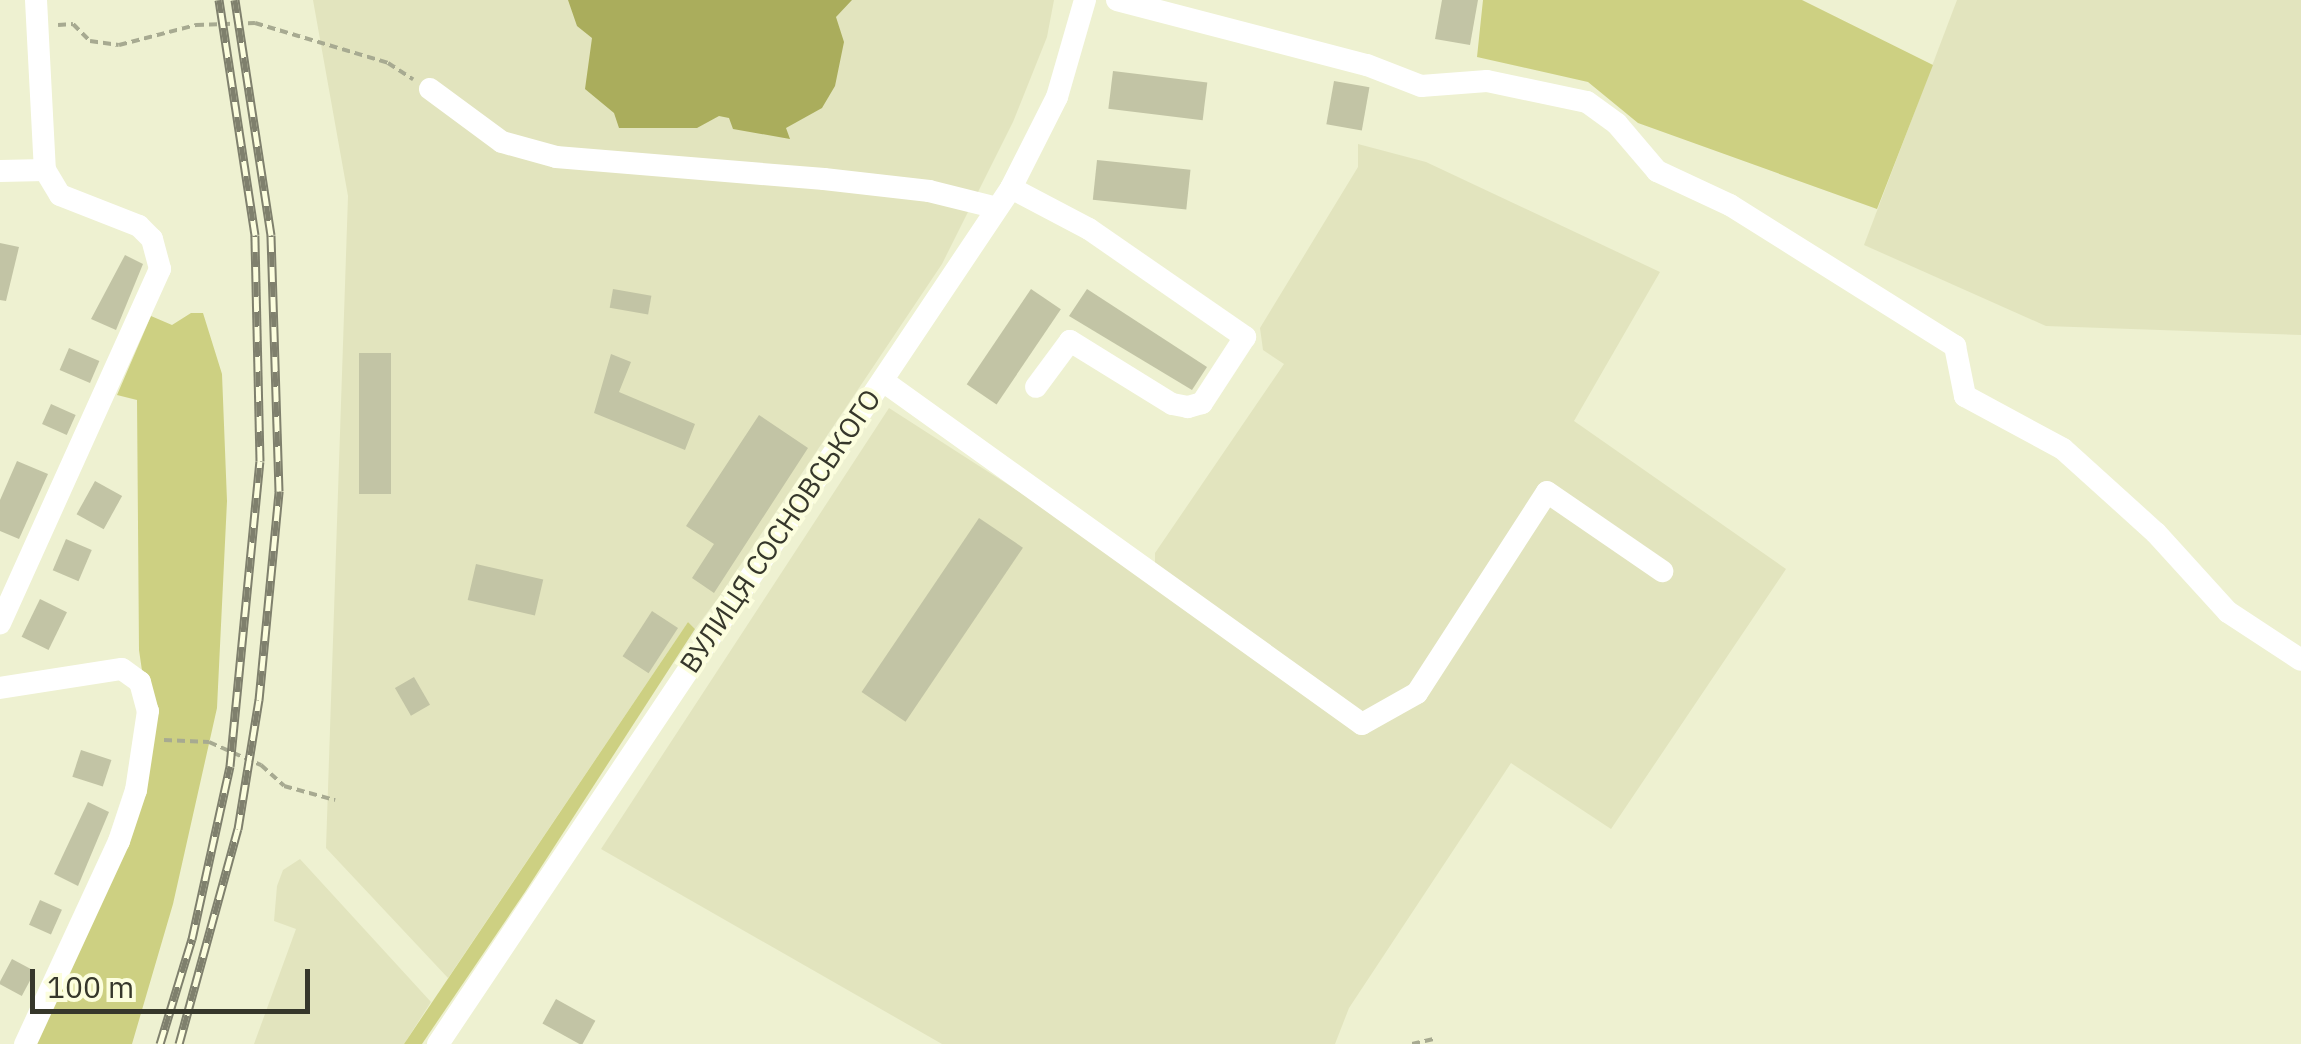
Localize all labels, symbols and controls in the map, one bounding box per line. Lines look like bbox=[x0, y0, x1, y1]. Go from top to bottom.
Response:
street label: ВУЛИЦЯ СОСНОВСЬКОГО bbox=[673, 383, 887, 679]
scale bar bbox=[35, 949, 315, 1011]
text: 100 m bbox=[47, 967, 134, 1006]

